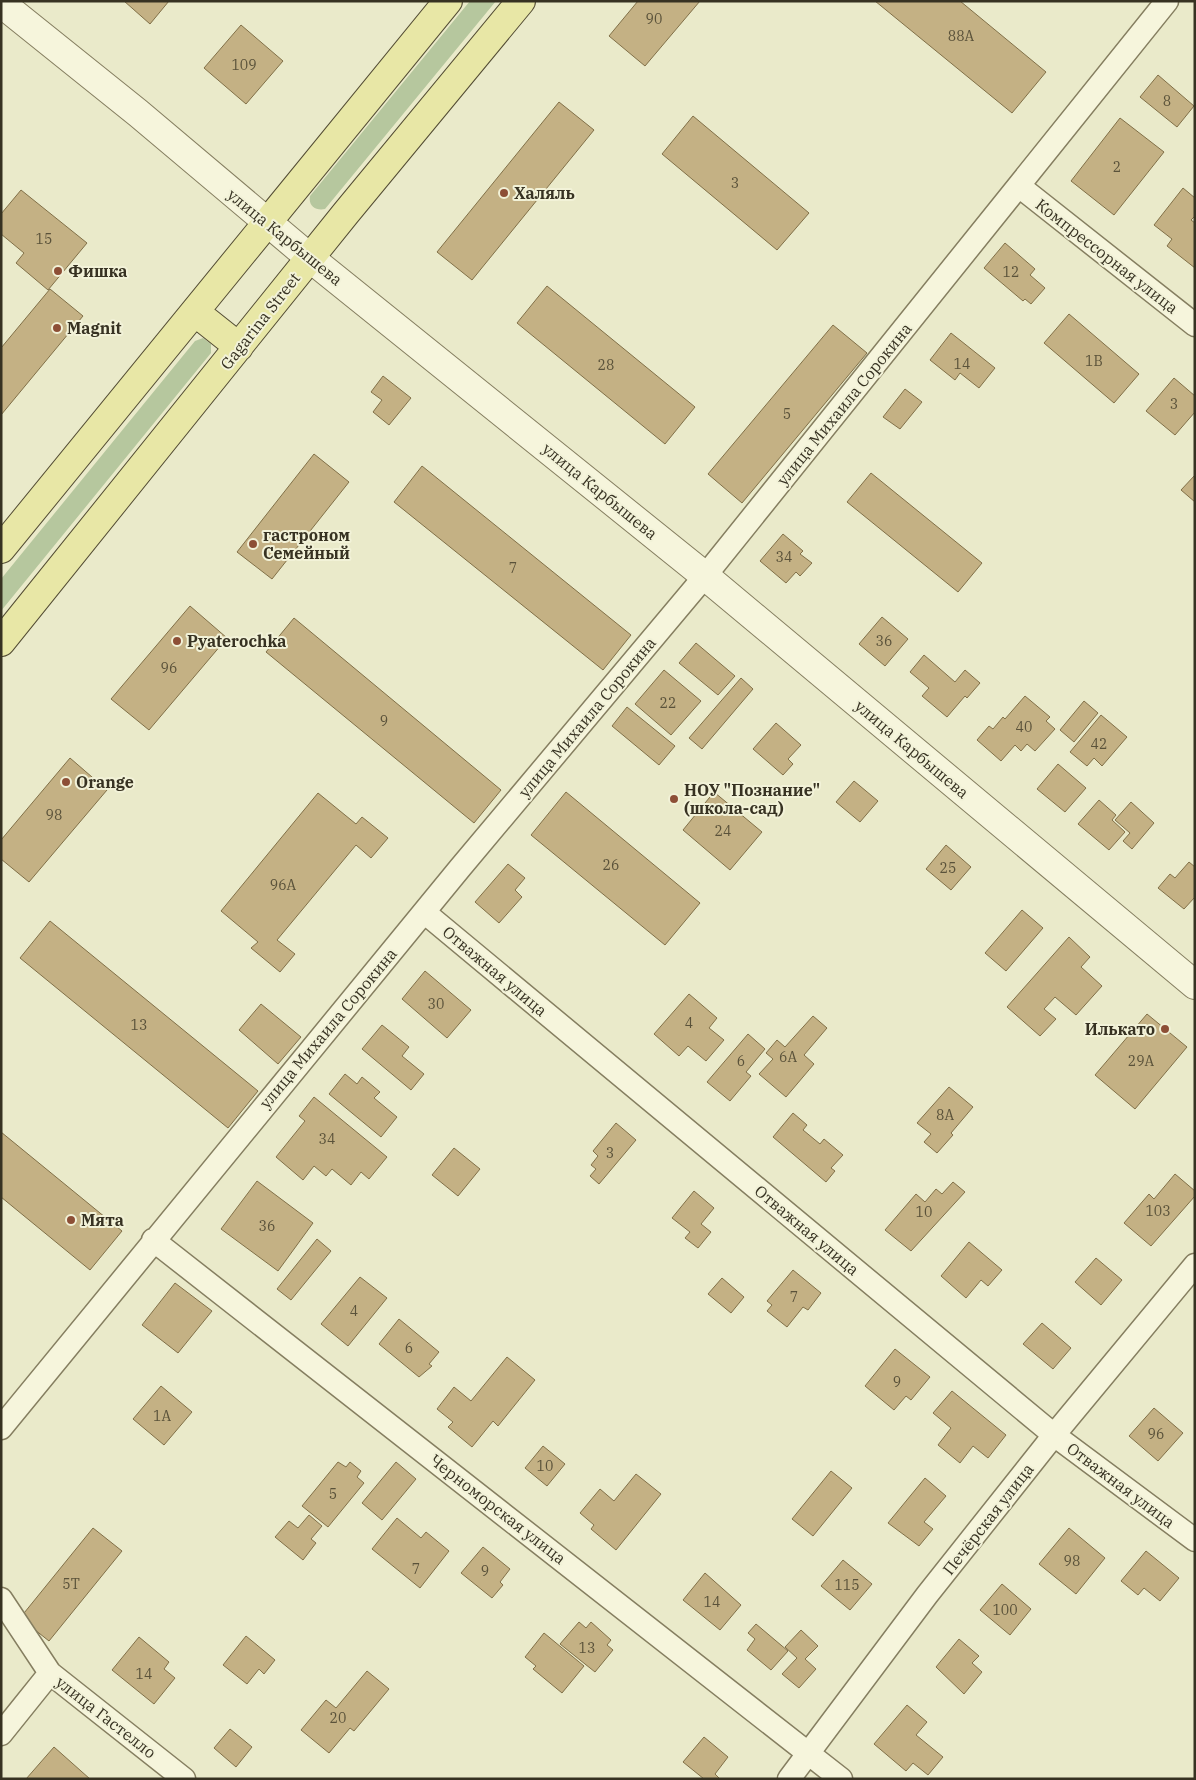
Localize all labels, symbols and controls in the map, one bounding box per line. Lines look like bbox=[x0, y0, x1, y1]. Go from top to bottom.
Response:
house number: 90 bbox=[646, 10, 662, 28]
house number: 88А bbox=[948, 27, 975, 45]
house number: 109 bbox=[231, 56, 257, 74]
house number: 8 bbox=[1163, 92, 1171, 110]
house number: 2 bbox=[1113, 158, 1121, 176]
house number: 3 bbox=[731, 174, 739, 192]
place label: Халяль bbox=[514, 183, 575, 203]
street label: улица Карбышева bbox=[223, 184, 347, 290]
marker: Халяль bbox=[498, 187, 510, 199]
street label: Компрессорная улица bbox=[1032, 194, 1182, 318]
house number: 15 bbox=[36, 230, 52, 248]
place label: Фишка bbox=[68, 261, 127, 281]
house number: 12 bbox=[1003, 263, 1019, 281]
marker: Фишка bbox=[52, 265, 64, 277]
street label: Gagarina Street bbox=[216, 268, 304, 373]
place label: Magnit bbox=[67, 318, 122, 338]
street label: улица Михаила Сорокина bbox=[772, 318, 916, 489]
marker: Magnit bbox=[51, 322, 63, 334]
house number: 1В bbox=[1085, 352, 1103, 370]
house number: 14 bbox=[954, 355, 970, 373]
house number: 28 bbox=[598, 356, 614, 374]
house number: 3 bbox=[1170, 395, 1178, 413]
house number: 5 bbox=[783, 405, 791, 423]
street label: улица Карбышева bbox=[538, 438, 662, 544]
place label: гастроном Семейный bbox=[263, 525, 350, 563]
marker: гастроном Семейный bbox=[247, 538, 259, 550]
house number: 34 bbox=[776, 548, 792, 566]
house number: 7 bbox=[509, 559, 517, 577]
place label: Pyaterochka bbox=[187, 631, 287, 651]
street label: улица Михаила Сорокина bbox=[514, 632, 660, 801]
house number: 36 bbox=[876, 632, 892, 650]
marker: Pyaterochka bbox=[171, 635, 183, 647]
house number: 96 bbox=[161, 659, 177, 677]
house number: 22 bbox=[660, 694, 676, 712]
street label: улица Карбышева bbox=[851, 696, 973, 803]
house number: 9 bbox=[380, 712, 388, 730]
house number: 40 bbox=[1016, 718, 1032, 736]
house number: 42 bbox=[1091, 735, 1107, 753]
place label: Orange bbox=[76, 772, 134, 792]
marker: Orange bbox=[60, 776, 72, 788]
place label: НОУ "Познание" (школа-сад) bbox=[684, 780, 820, 818]
marker: НОУ "Познание" (школа-сад) bbox=[668, 793, 680, 805]
house number: 98 bbox=[46, 806, 62, 824]
house number: 24 bbox=[715, 822, 731, 840]
house number: 26 bbox=[603, 856, 619, 874]
house number: 25 bbox=[940, 859, 956, 877]
house number: 96А bbox=[270, 876, 297, 894]
street label: Отважная улица bbox=[439, 922, 551, 1021]
street label: улица Михаила Сорокина bbox=[255, 943, 401, 1112]
house number: 30 bbox=[428, 995, 444, 1013]
house number: 4 bbox=[685, 1014, 693, 1032]
house number: 13 bbox=[131, 1016, 147, 1034]
place label: Илькато bbox=[1085, 1019, 1155, 1039]
marker: Илькато bbox=[1159, 1023, 1171, 1035]
house number: 6А bbox=[779, 1048, 797, 1066]
house number: 6 bbox=[737, 1052, 745, 1070]
house number: 29А bbox=[1128, 1052, 1155, 1070]
house number: 8А bbox=[936, 1106, 954, 1124]
house number: 34 bbox=[319, 1130, 335, 1148]
house number: 3 bbox=[606, 1144, 614, 1162]
street label: Отважная улица bbox=[751, 1181, 863, 1280]
house number: 103 bbox=[1145, 1202, 1171, 1220]
house number: 10 bbox=[916, 1203, 932, 1221]
place label: Мята bbox=[81, 1210, 124, 1230]
marker: Мята bbox=[65, 1214, 77, 1226]
house number: 36 bbox=[259, 1217, 275, 1235]
house number: 7 bbox=[790, 1288, 798, 1306]
house number: 4 bbox=[350, 1302, 358, 1320]
house number: 6 bbox=[405, 1339, 413, 1357]
house number: 9 bbox=[893, 1373, 901, 1391]
house number: 1А bbox=[153, 1407, 171, 1425]
house number: 96 bbox=[1148, 1425, 1164, 1443]
street label: Отважная улица bbox=[1063, 1438, 1179, 1532]
street label: Черноморская улица bbox=[426, 1450, 570, 1568]
house number: 10 bbox=[537, 1457, 553, 1475]
street label: Печёрская улица bbox=[938, 1459, 1038, 1579]
house number: 5 bbox=[329, 1485, 337, 1503]
house number: 98 bbox=[1064, 1552, 1080, 1570]
house number: 7 bbox=[412, 1560, 420, 1578]
house number: 9 bbox=[481, 1562, 489, 1580]
house number: 5Т bbox=[62, 1575, 80, 1593]
house number: 115 bbox=[834, 1576, 860, 1594]
house number: 14 bbox=[704, 1593, 720, 1611]
house number: 100 bbox=[992, 1601, 1018, 1619]
house number: 13 bbox=[579, 1639, 595, 1657]
house number: 14 bbox=[136, 1665, 152, 1683]
street label: улица Гастелло bbox=[52, 1672, 160, 1762]
house number: 20 bbox=[330, 1709, 346, 1727]

